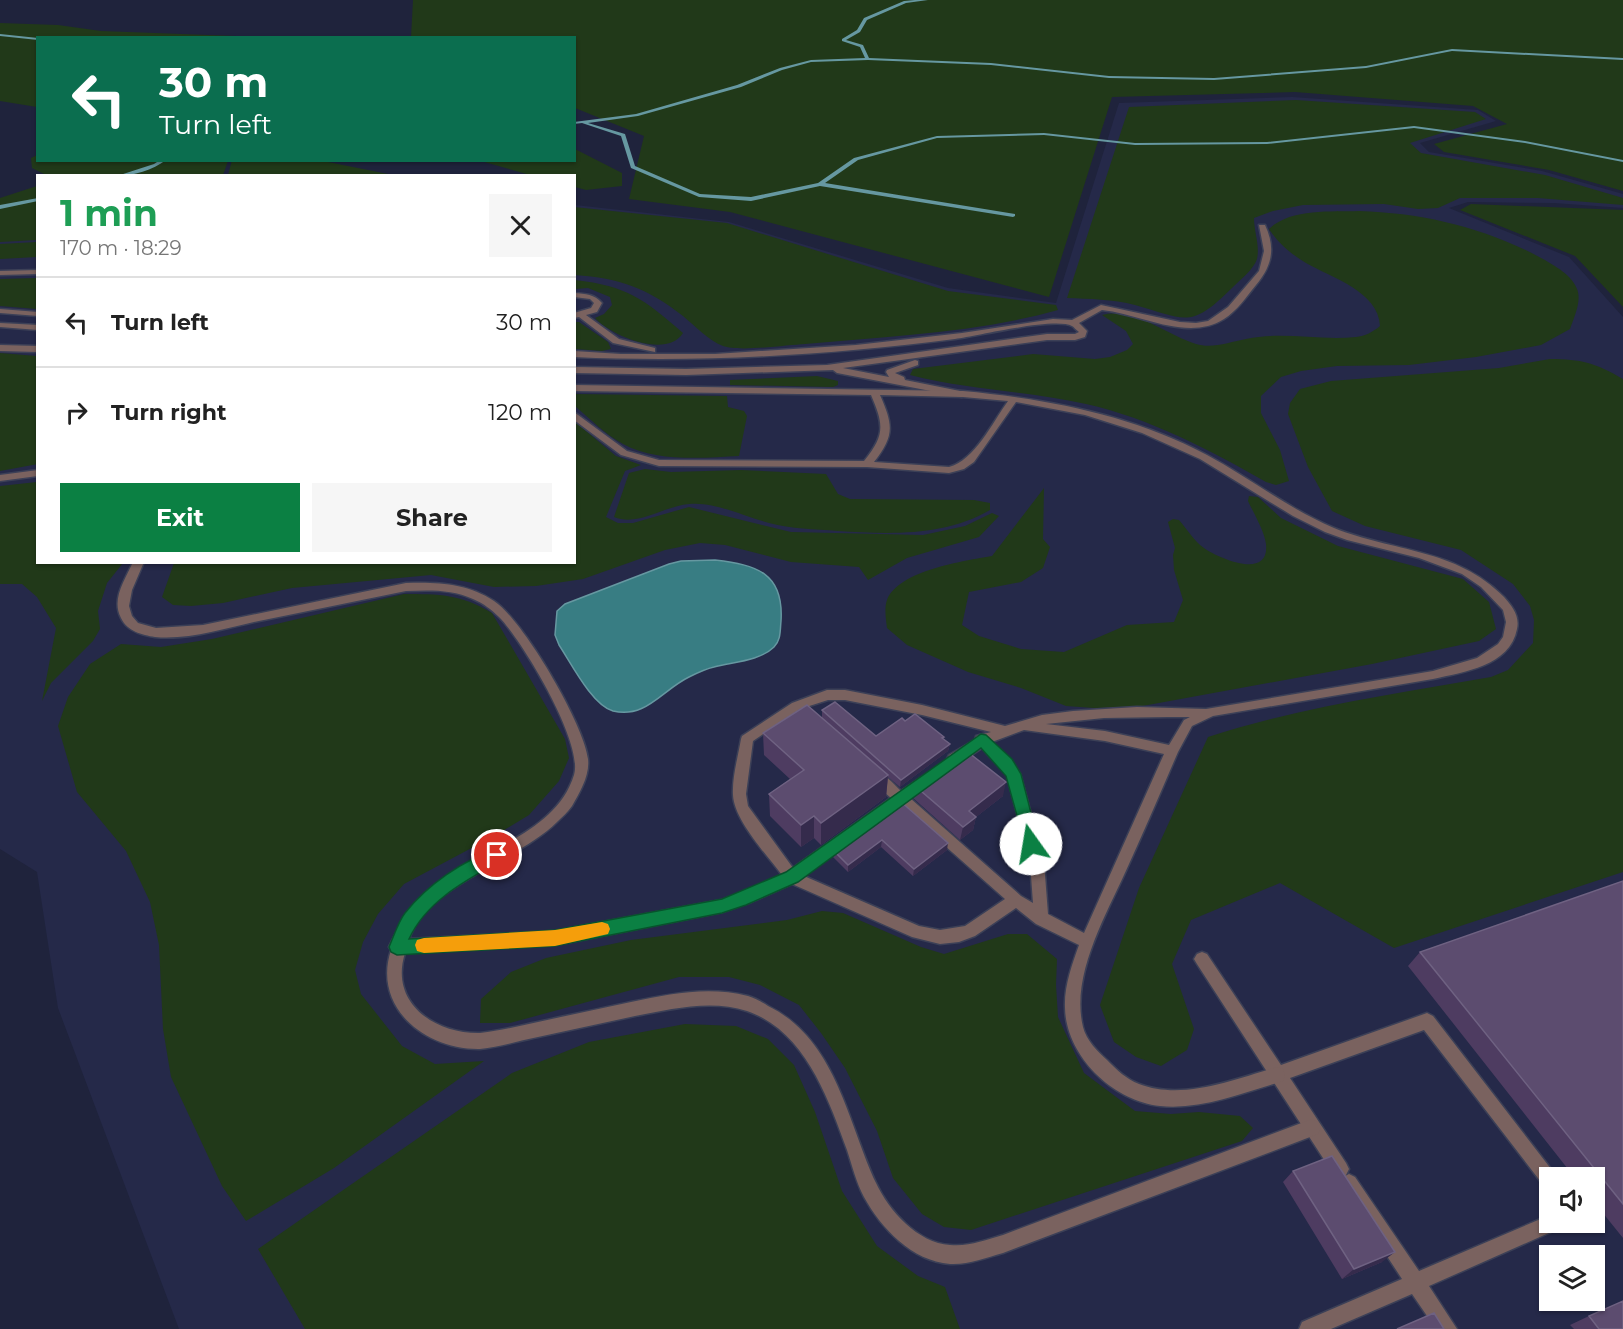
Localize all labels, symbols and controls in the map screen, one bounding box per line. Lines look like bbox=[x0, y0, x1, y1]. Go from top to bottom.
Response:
text: 30 m bbox=[159, 56, 268, 108]
icon: left bbox=[60, 60, 138, 138]
text: Turn left bbox=[159, 108, 272, 141]
text: 1 min bbox=[60, 191, 158, 235]
button: close bbox=[489, 194, 552, 257]
text: 170 m · 18:29 bbox=[60, 236, 182, 260]
icon: left bbox=[60, 306, 93, 339]
text: Turn left bbox=[111, 309, 209, 336]
text: 30 m bbox=[496, 309, 552, 336]
icon: right bbox=[60, 396, 93, 429]
text: Turn right bbox=[111, 399, 226, 426]
text: 120 m bbox=[488, 399, 552, 426]
button: Exit bbox=[60, 483, 300, 552]
button: Share bbox=[312, 483, 552, 552]
position arrow bbox=[999, 812, 1063, 876]
pin bbox=[471, 829, 522, 880]
icon: arrive bbox=[480, 838, 513, 871]
map controls bbox=[1539, 1167, 1605, 1311]
button: sound bbox=[1539, 1167, 1605, 1233]
button: layers bbox=[1539, 1245, 1605, 1311]

